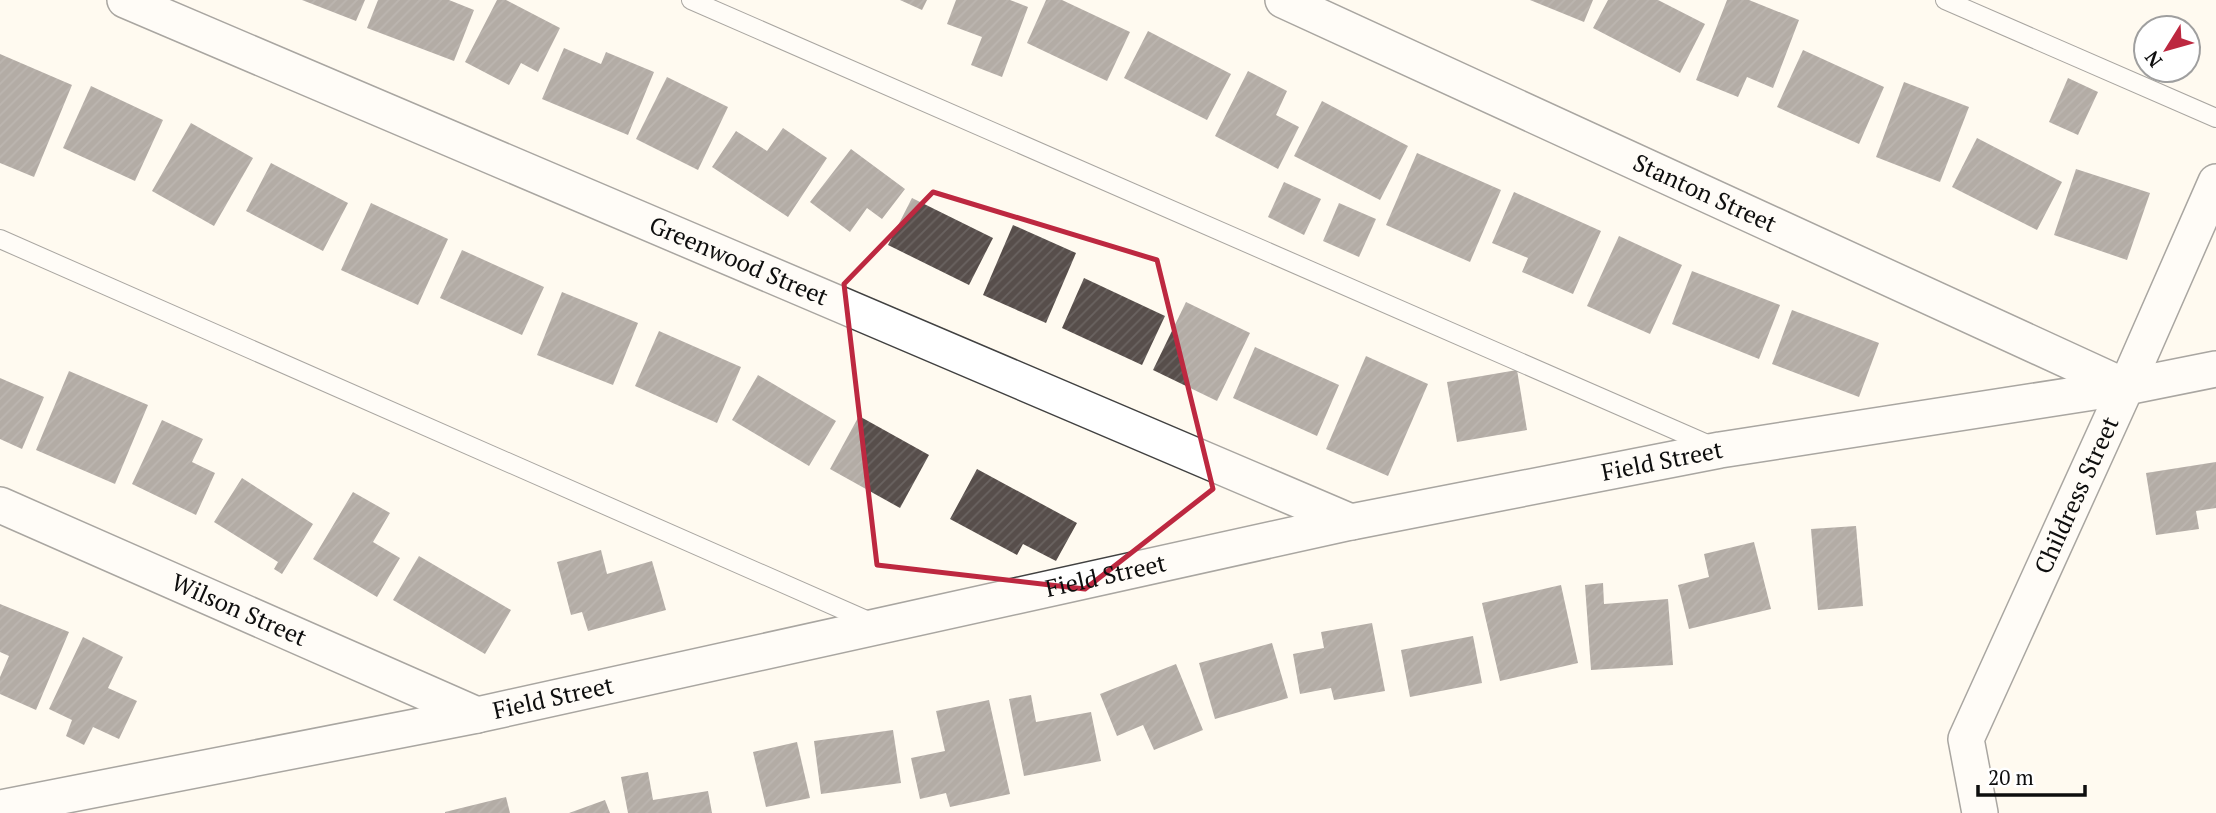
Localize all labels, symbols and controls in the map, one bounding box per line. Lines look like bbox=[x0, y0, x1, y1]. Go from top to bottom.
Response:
north arrow bbox=[2132, 14, 2202, 84]
text: N bbox=[2138, 46, 2167, 73]
street label: Stanton Street bbox=[1628, 146, 1782, 239]
street label: Greenwood Street bbox=[645, 208, 833, 313]
street label: Childress Street bbox=[2026, 411, 2126, 579]
street label: Field Street bbox=[1599, 433, 1725, 488]
street label: Field Street bbox=[1042, 546, 1169, 604]
street label: Wilson Street bbox=[167, 565, 312, 653]
street label: Field Street bbox=[490, 668, 616, 726]
scale bar bbox=[1978, 754, 2085, 798]
text: 20 m bbox=[1988, 763, 2034, 791]

